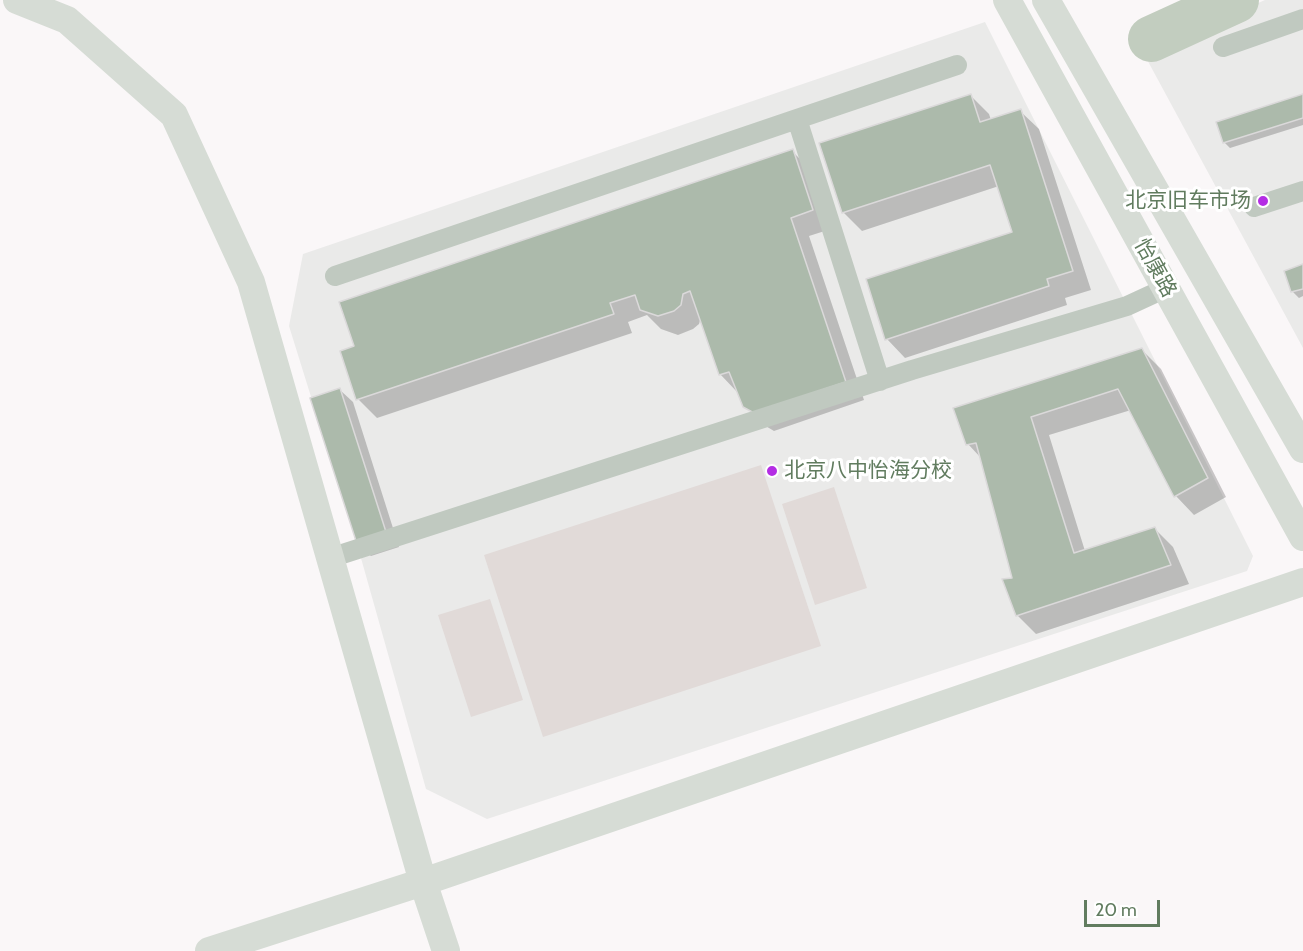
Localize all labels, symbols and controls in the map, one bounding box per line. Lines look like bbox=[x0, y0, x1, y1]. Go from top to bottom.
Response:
place label: 北京旧车市场 bbox=[1125, 188, 1251, 214]
marker: 北京旧车市场 bbox=[1256, 194, 1270, 208]
street label: 怡康路 bbox=[1129, 234, 1181, 302]
place label: 北京八中怡海分校 bbox=[784, 458, 952, 484]
marker: 北京八中怡海分校 bbox=[765, 464, 779, 478]
scale bar bbox=[1087, 888, 1164, 926]
text: 20 m bbox=[1095, 899, 1137, 921]

